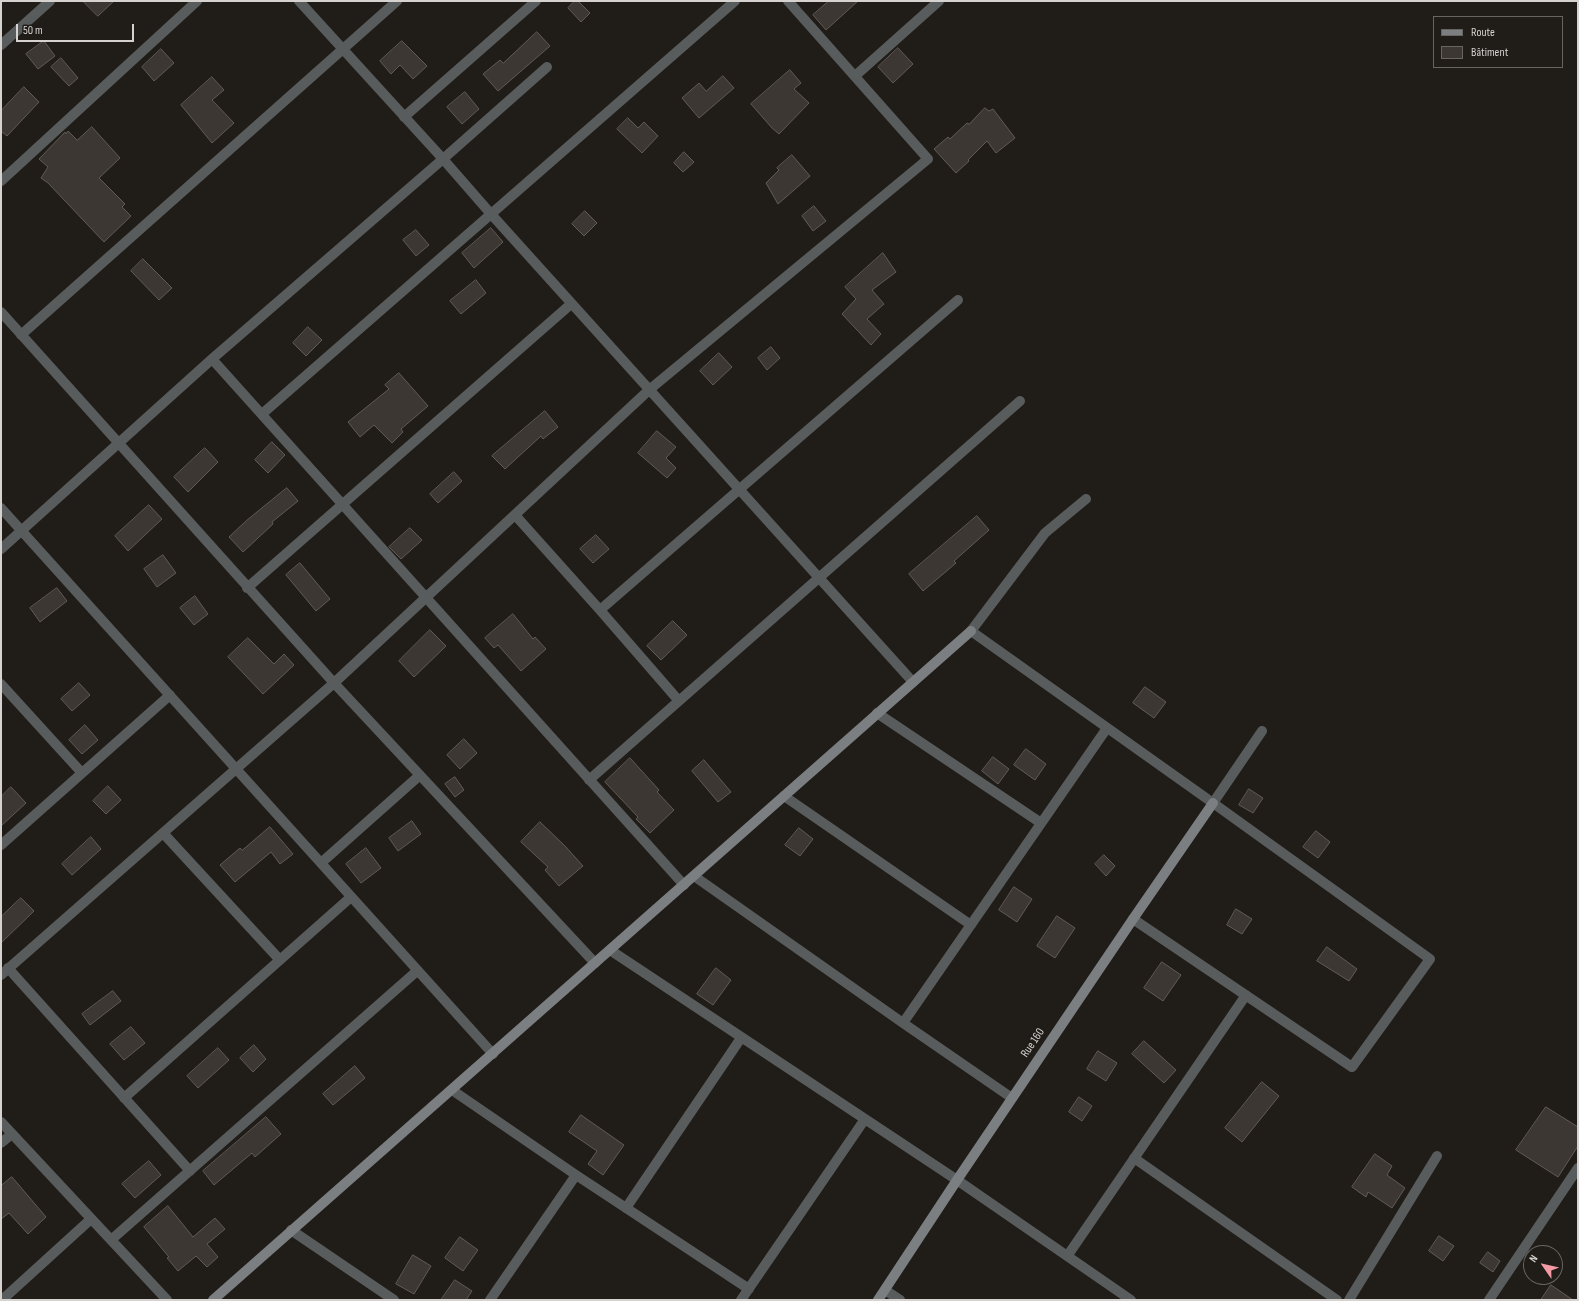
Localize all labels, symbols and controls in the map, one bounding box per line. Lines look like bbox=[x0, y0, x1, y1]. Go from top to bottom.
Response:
scale bar bbox=[18, 16, 136, 42]
legend bbox=[1433, 16, 1563, 68]
text: 50 m bbox=[23, 23, 43, 38]
text: Route bbox=[1471, 25, 1495, 40]
text: Bâtiment bbox=[1471, 45, 1508, 60]
street label: Rue 160 bbox=[1018, 1026, 1048, 1060]
north arrow bbox=[1523, 1245, 1563, 1285]
text: N bbox=[1526, 1252, 1540, 1265]

